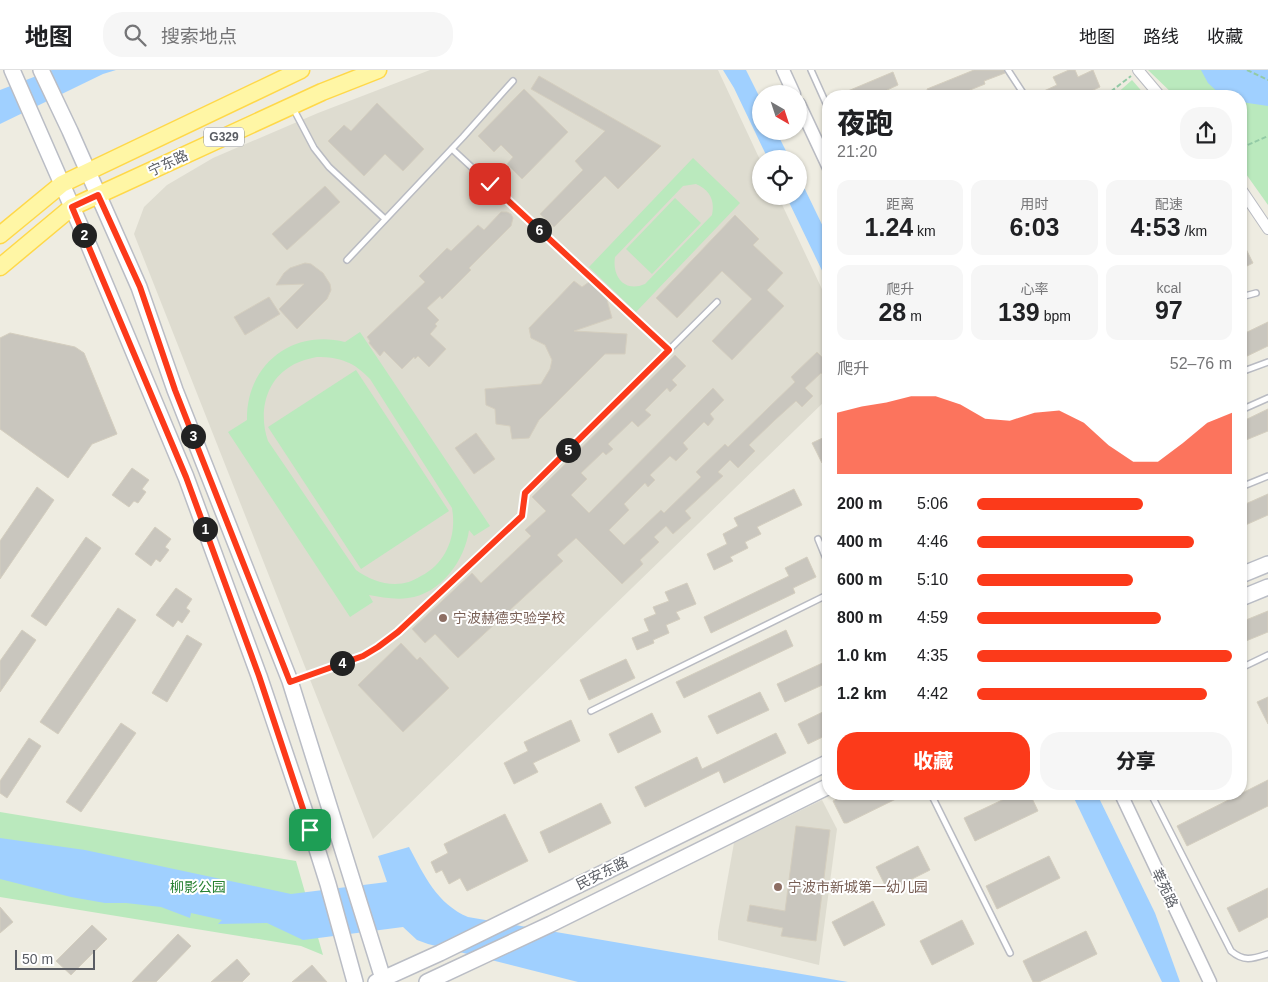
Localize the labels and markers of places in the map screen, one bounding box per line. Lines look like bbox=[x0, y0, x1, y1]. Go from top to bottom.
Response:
pin bbox=[469, 163, 511, 205]
pin: 6 bbox=[526, 218, 552, 242]
pin: 2 bbox=[72, 222, 96, 248]
pin: 3 bbox=[180, 424, 206, 448]
pin: 5 bbox=[556, 438, 580, 462]
pin: 1 bbox=[192, 516, 218, 542]
place label: 宁波赫德实验学校 bbox=[453, 610, 565, 626]
marker: 宁波赫德实验学校 bbox=[437, 612, 449, 624]
pin: 4 bbox=[330, 650, 354, 676]
pin bbox=[289, 809, 331, 851]
place label: 宁波市新城第一幼儿园 bbox=[788, 879, 928, 895]
marker: 宁波市新城第一幼儿园 bbox=[772, 881, 784, 893]

